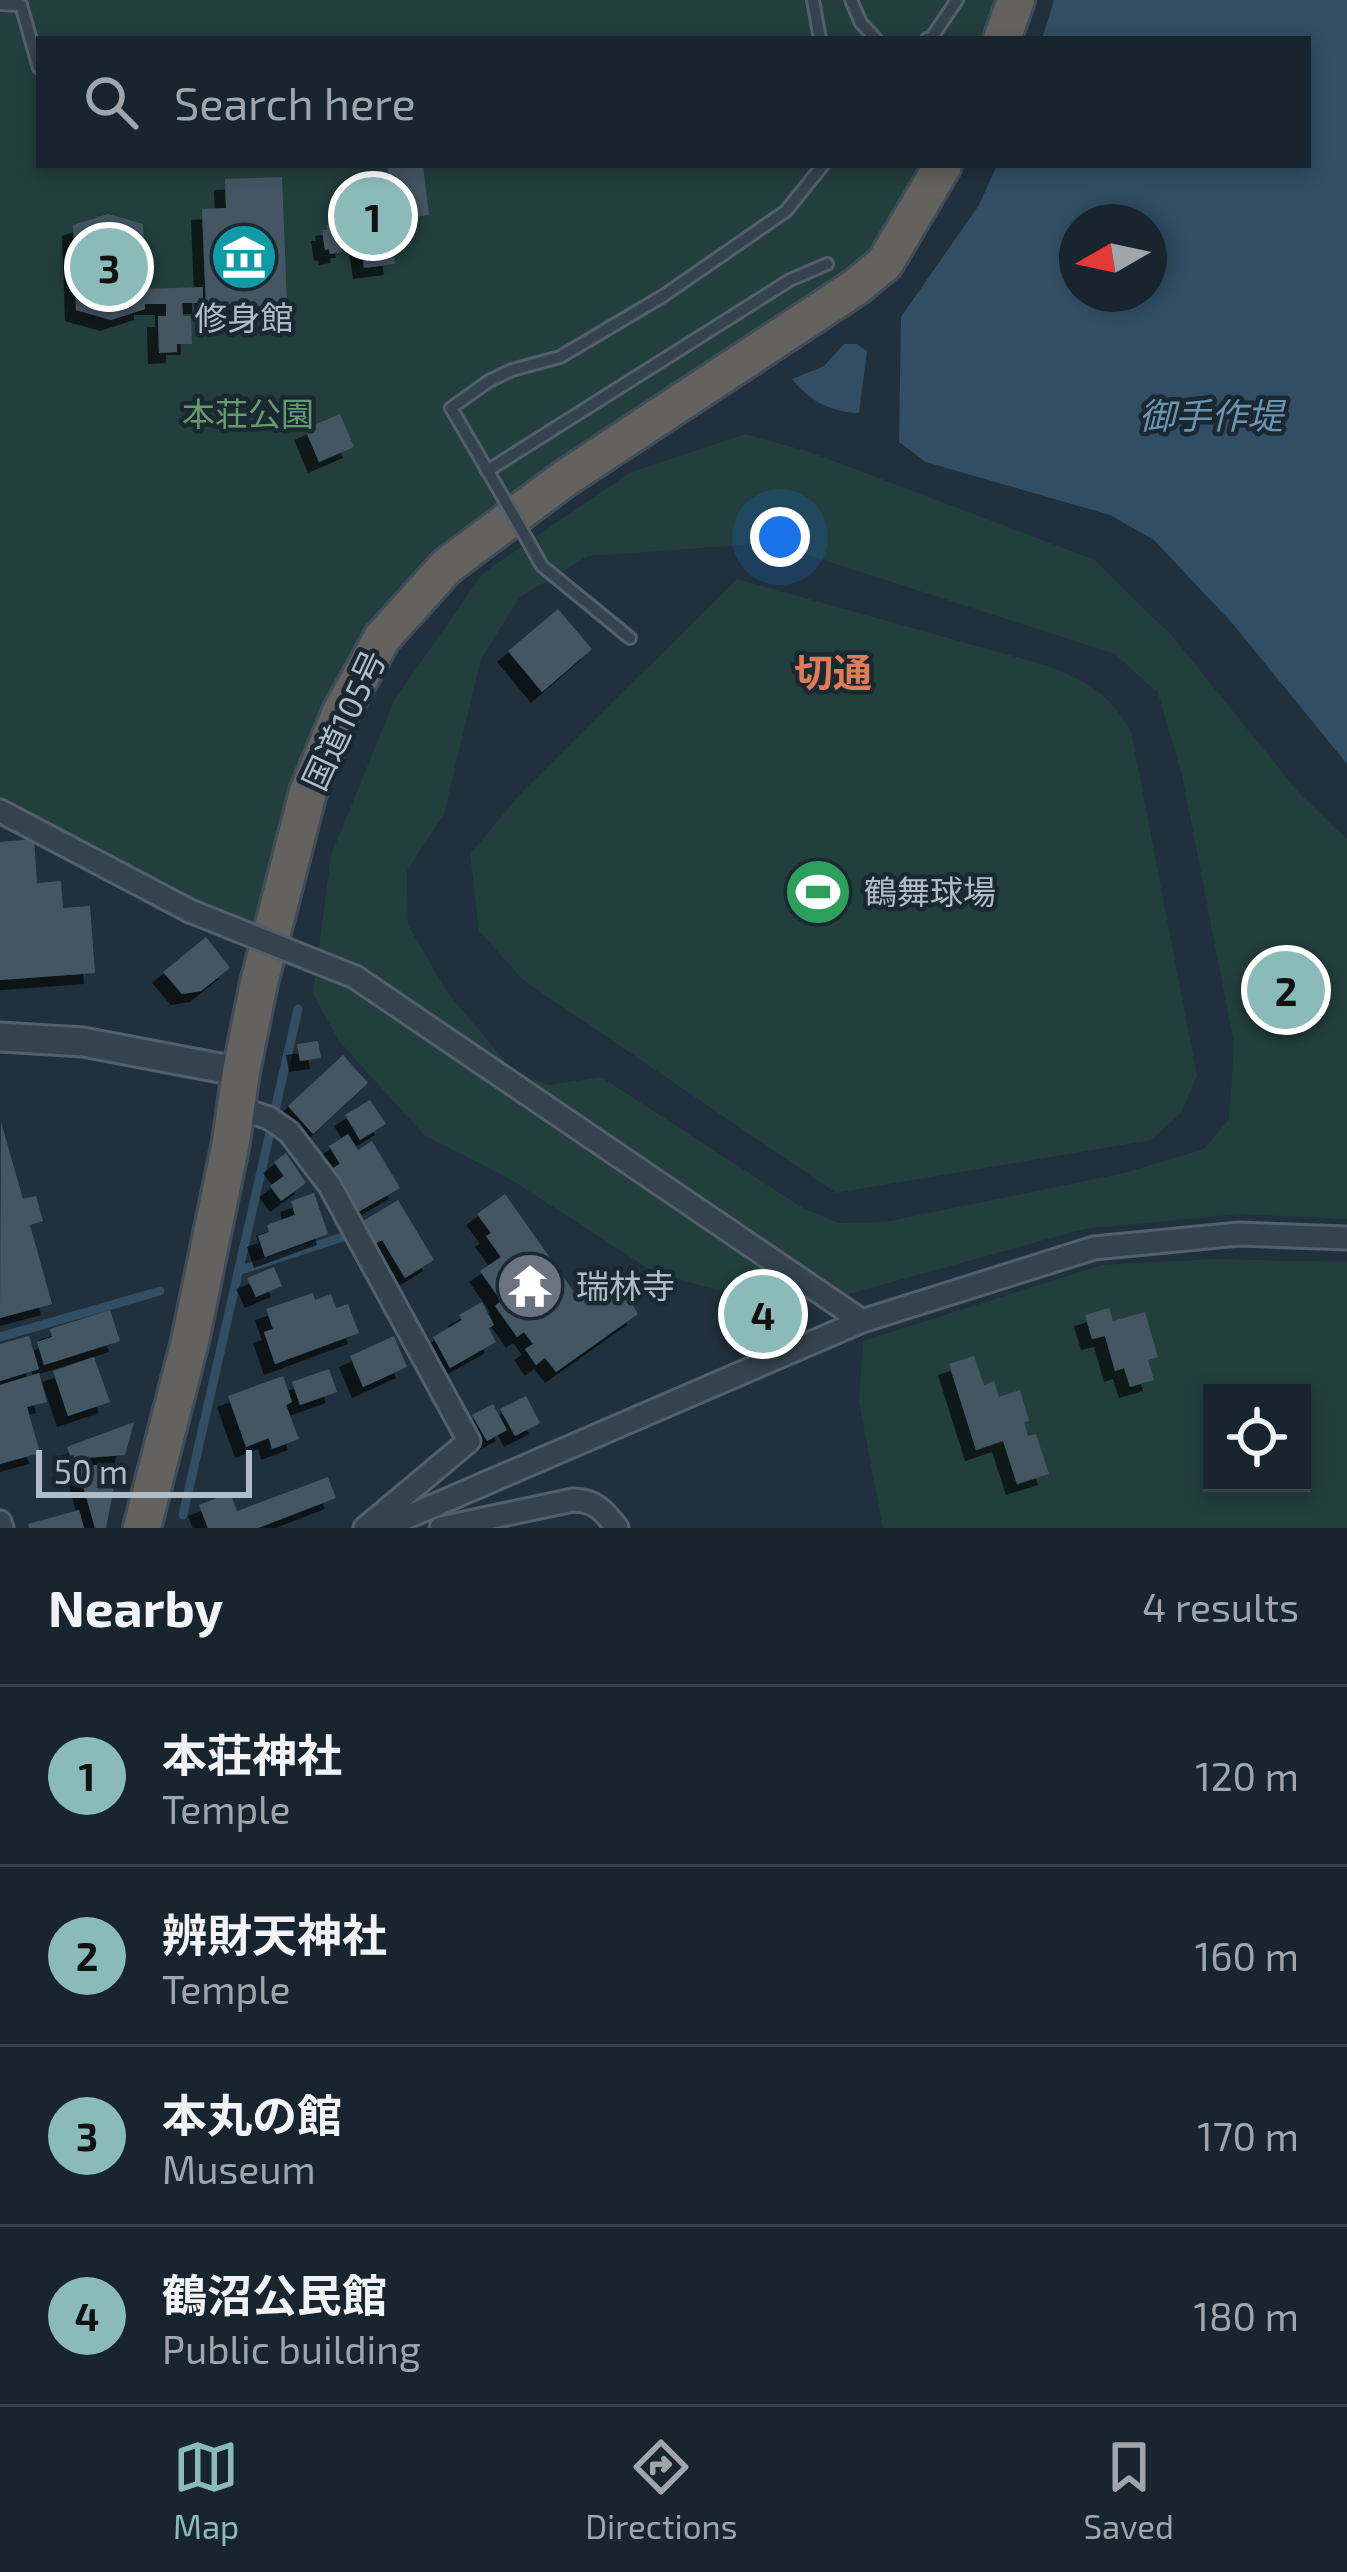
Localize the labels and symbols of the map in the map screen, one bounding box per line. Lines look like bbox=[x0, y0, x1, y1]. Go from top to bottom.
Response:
pin: 1 bbox=[334, 171, 412, 261]
north arrow bbox=[1059, 204, 1167, 312]
pin: 3 bbox=[70, 222, 148, 312]
museum icon: 修身館 bbox=[209, 222, 279, 292]
place label: 修身館 bbox=[195, 297, 294, 337]
park label: 本荘公園 bbox=[182, 393, 314, 433]
water label: 御手作堤 bbox=[1139, 393, 1287, 436]
your location bbox=[750, 507, 810, 567]
street label: 国道105号 bbox=[293, 643, 393, 796]
district label: 切通 bbox=[794, 648, 872, 695]
sports icon: 鶴舞球場 bbox=[783, 857, 853, 927]
place label: 鶴舞球場 bbox=[864, 871, 996, 911]
pin: 2 bbox=[1247, 945, 1325, 1035]
temple icon: 瑞林寺 bbox=[495, 1251, 565, 1321]
place label: 瑞林寺 bbox=[576, 1265, 675, 1305]
pin: 4 bbox=[724, 1269, 802, 1359]
scale bar bbox=[36, 1444, 252, 1497]

